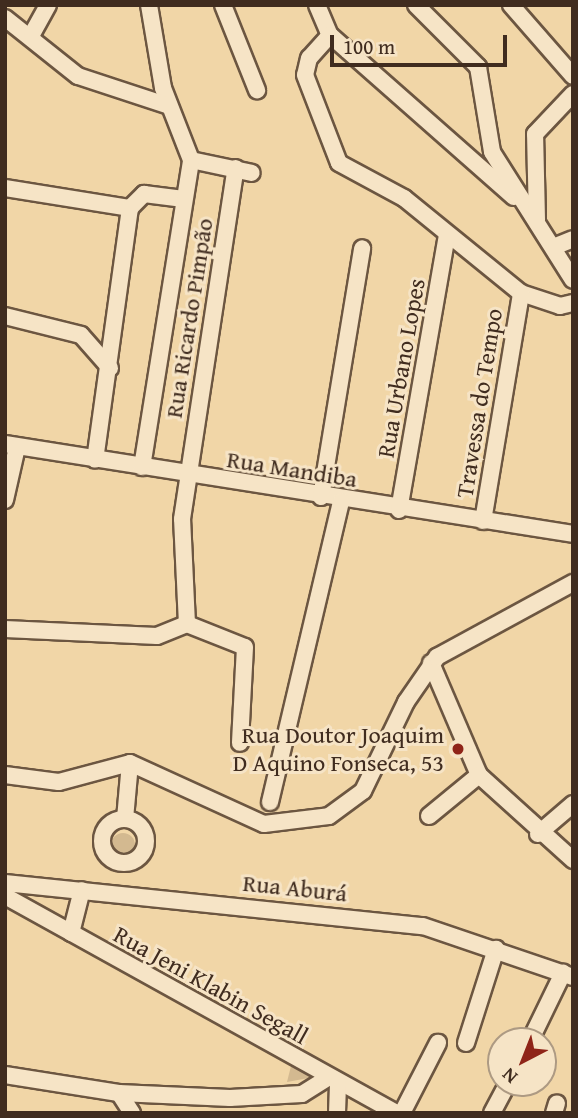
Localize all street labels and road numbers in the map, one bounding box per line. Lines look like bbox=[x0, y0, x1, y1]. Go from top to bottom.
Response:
street label: Rua Ricardo Pimpão bbox=[159, 216, 219, 420]
street label: Rua Urbano Lopes bbox=[371, 276, 431, 460]
street label: Travessa do Tempo bbox=[450, 306, 508, 500]
street label: Rua Mandiba bbox=[225, 445, 359, 493]
street label: Rua Aburá bbox=[241, 868, 349, 908]
street label: Rua Jeni Klabin Segall bbox=[109, 920, 313, 1050]

